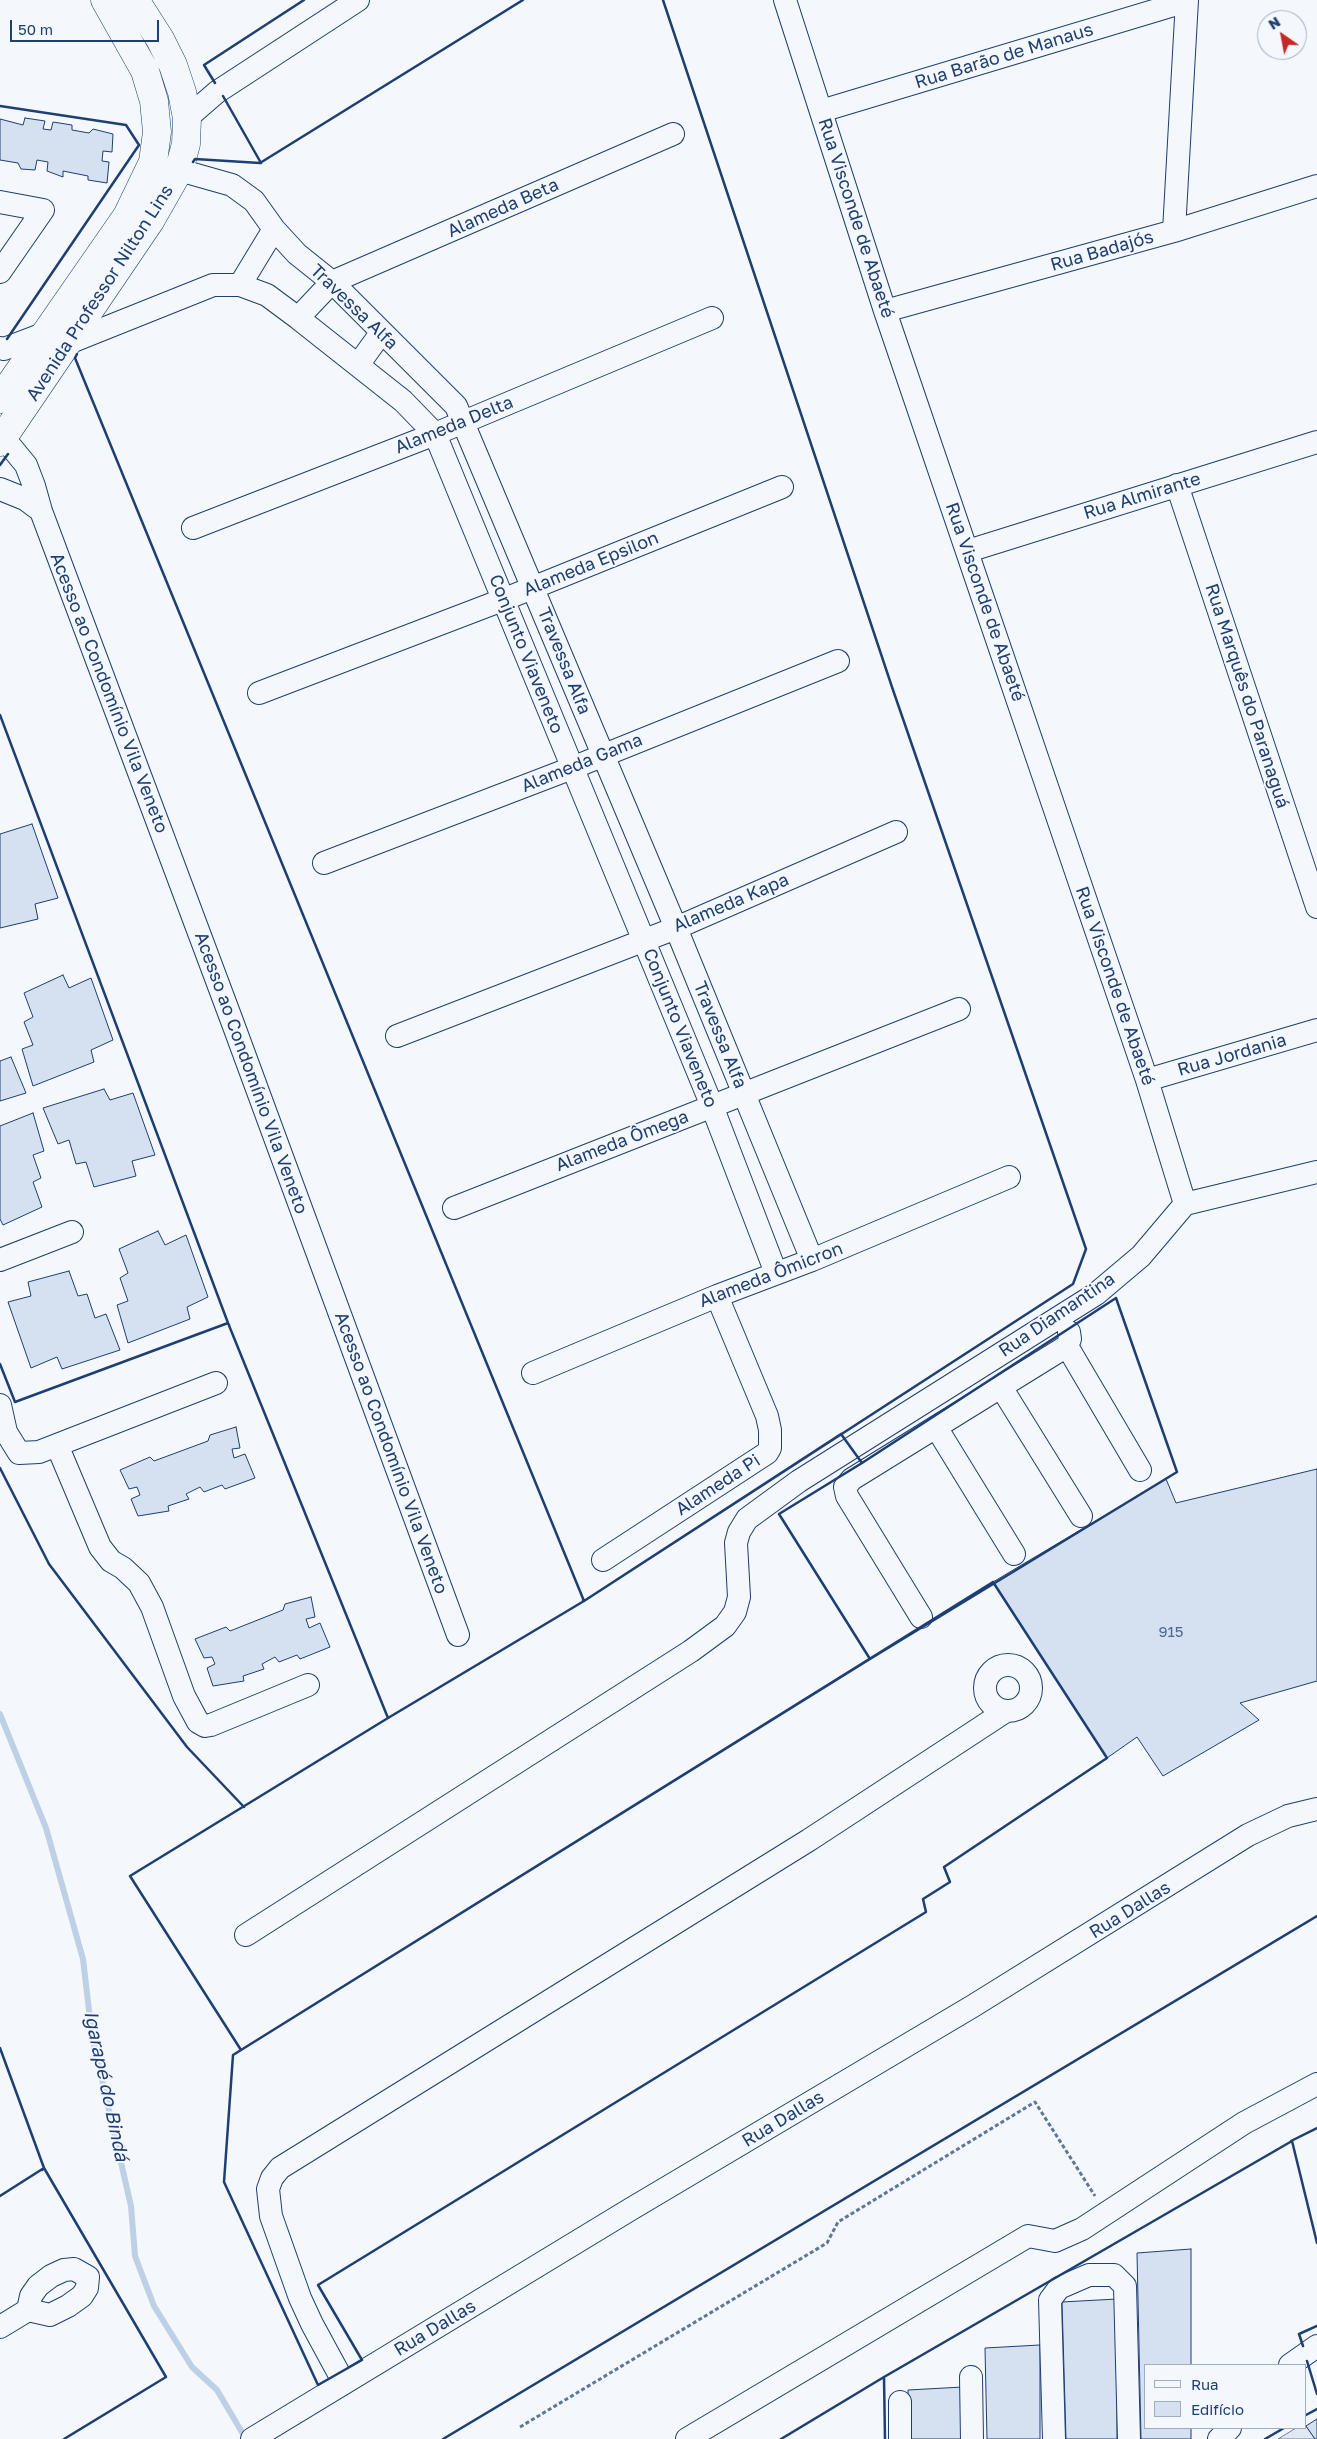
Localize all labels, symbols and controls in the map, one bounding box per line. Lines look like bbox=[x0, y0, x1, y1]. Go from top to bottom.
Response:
scale bar bbox=[12, 10, 161, 42]
north arrow bbox=[1257, 10, 1307, 60]
text: N bbox=[1265, 13, 1283, 33]
street label: Rua Barão de Manaus bbox=[912, 19, 1096, 93]
text: 50 m bbox=[18, 20, 53, 38]
street label: Rua Visconde de Abaeté bbox=[813, 115, 899, 321]
street label: Alameda Beta bbox=[444, 174, 562, 242]
street label: Avenida Professor Nilton Lins bbox=[22, 181, 178, 405]
street label: Rua Badajós bbox=[1048, 226, 1156, 276]
street label: Travessa Alfa bbox=[306, 260, 402, 354]
street label: Alameda Delta bbox=[392, 391, 516, 459]
street label: Rua Almirante bbox=[1081, 468, 1203, 524]
street label: Rua Visconde de Abaeté bbox=[941, 500, 1029, 704]
street label: Alameda Epsilon bbox=[520, 527, 662, 601]
street label: Acesso ao Condomínio Vila Veneto bbox=[45, 550, 173, 836]
street label: Conjunto Viaveneto bbox=[484, 571, 568, 737]
street label: Rua Marquês do Paranaguá bbox=[1200, 581, 1294, 811]
street label: Travessa Alfa bbox=[533, 604, 595, 718]
street label: Alameda Gama bbox=[518, 729, 646, 797]
street label: Alameda Kapa bbox=[670, 869, 792, 937]
street label: Rua Visconde de Abaeté bbox=[1071, 884, 1159, 1088]
street label: Acesso ao Condomínio Vila Veneto bbox=[190, 929, 312, 1217]
street label: Conjunto Viaveneto bbox=[638, 945, 722, 1111]
street label: Travessa Alfa bbox=[689, 978, 751, 1092]
street label: Rua Jordania bbox=[1175, 1029, 1289, 1081]
street label: Alameda Ômega bbox=[552, 1106, 692, 1176]
street label: Alameda Ômicron bbox=[696, 1238, 846, 1312]
street label: Rua Diamantina bbox=[995, 1268, 1119, 1362]
street label: Acesso ao Condomínio Vila Veneto bbox=[330, 1309, 452, 1597]
street label: Alameda Pi bbox=[672, 1450, 764, 1520]
house number: 915 bbox=[1158, 1623, 1184, 1641]
street label: Rua Dallas bbox=[1086, 1877, 1174, 1943]
water label: Igarapé do Bindá bbox=[79, 2009, 133, 2163]
street label: Rua Dallas bbox=[738, 2086, 828, 2152]
street label: Rua Dallas bbox=[390, 2295, 480, 2361]
legend bbox=[1144, 2364, 1307, 2429]
text: Rua bbox=[1191, 2375, 1218, 2393]
text: Edifício bbox=[1191, 2400, 1244, 2418]

